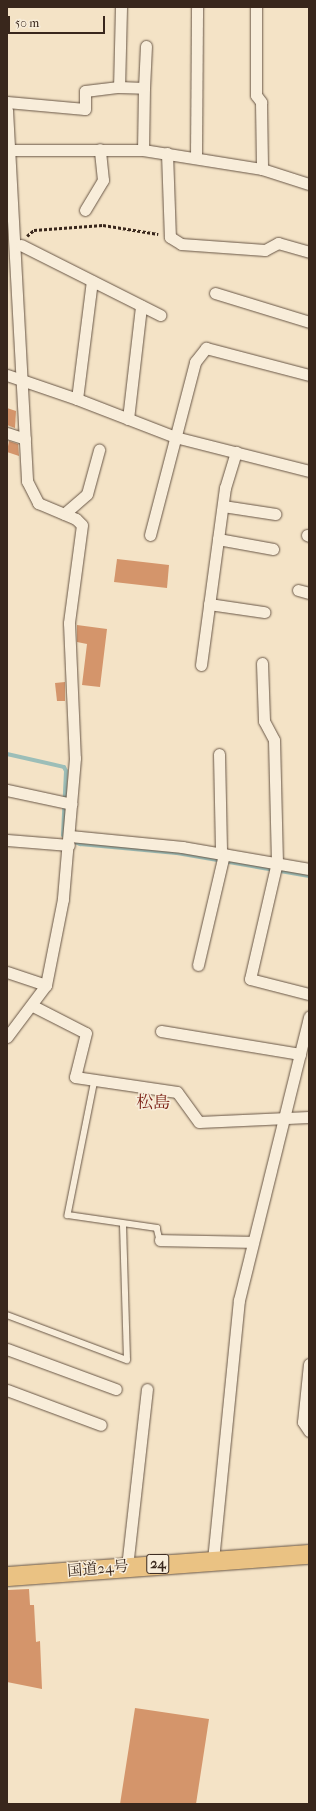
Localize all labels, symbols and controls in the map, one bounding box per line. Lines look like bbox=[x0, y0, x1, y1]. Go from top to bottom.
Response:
scale bar bbox=[10, 8, 107, 34]
text: 50 m bbox=[15, 16, 39, 30]
district label: 松島 bbox=[136, 1093, 170, 1113]
road number: 24 bbox=[146, 1552, 170, 1576]
street label: 国道24号 bbox=[67, 1557, 129, 1581]

